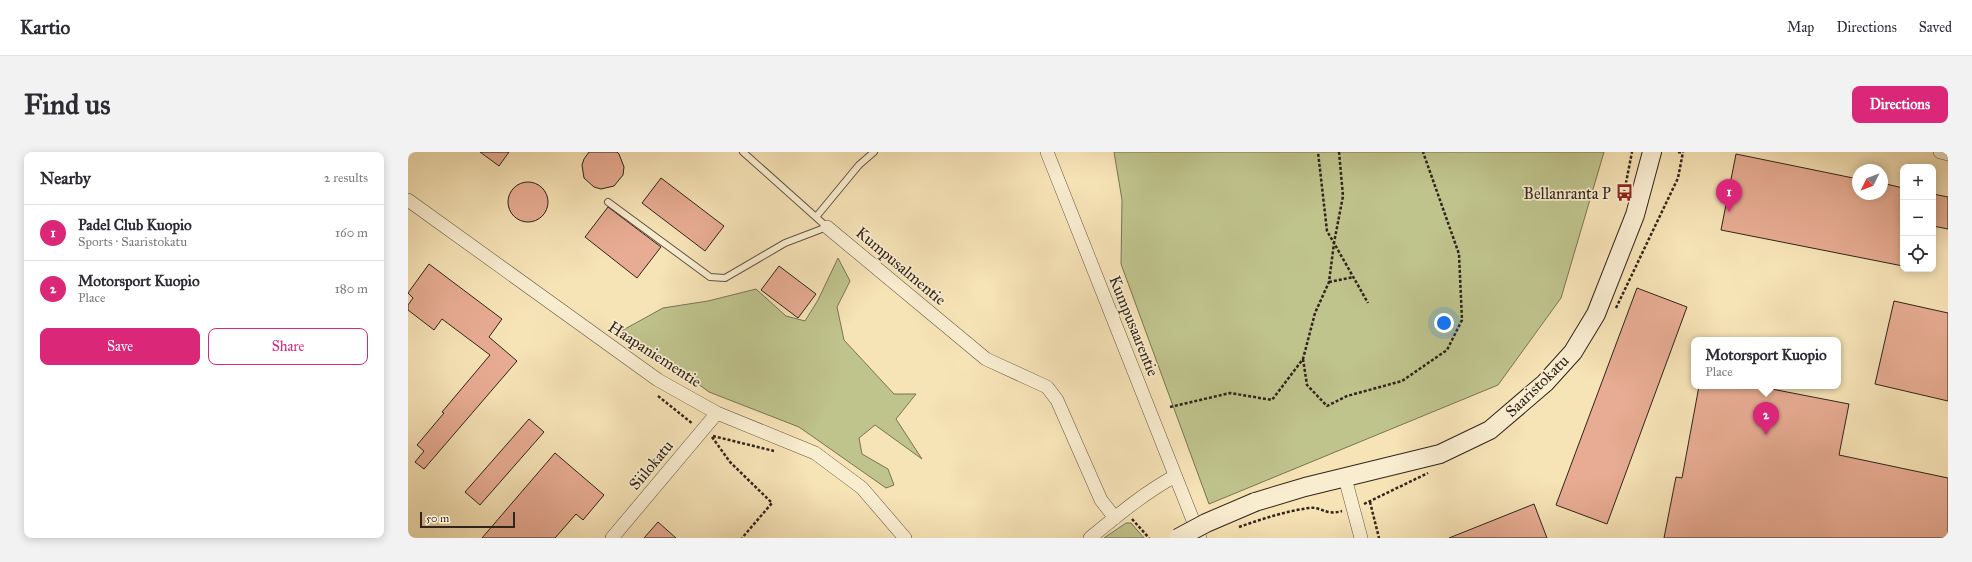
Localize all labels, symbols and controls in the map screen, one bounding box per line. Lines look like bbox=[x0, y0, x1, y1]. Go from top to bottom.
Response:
text: Kartio bbox=[20, 16, 70, 39]
text: Map bbox=[1787, 19, 1814, 36]
text: Directions bbox=[1836, 19, 1897, 36]
text: Saved bbox=[1919, 19, 1952, 36]
button: Directions bbox=[1852, 86, 1948, 123]
text: Find us bbox=[24, 87, 110, 122]
north arrow bbox=[1852, 164, 1888, 200]
map controls bbox=[1900, 164, 1936, 272]
button: + bbox=[1900, 164, 1936, 200]
text: Nearby bbox=[40, 168, 91, 189]
text: 2 results bbox=[324, 170, 368, 186]
pin: 1 bbox=[1716, 179, 1742, 212]
bus stop icon: Bellanranta P bbox=[1614, 183, 1634, 203]
place label: Bellanranta P bbox=[1523, 184, 1611, 203]
button: − bbox=[1900, 200, 1936, 236]
text: Padel Club Kuopio bbox=[78, 216, 192, 234]
street label: Kumpusalmentie bbox=[852, 223, 950, 309]
text: 1 bbox=[50, 225, 56, 241]
text: 160 m bbox=[335, 225, 368, 241]
text: Sports · Saaristokatu bbox=[78, 234, 187, 250]
button: locate bbox=[1900, 236, 1936, 272]
text: Motorsport Kuopio bbox=[78, 272, 200, 290]
street label: Kumpusaarentie bbox=[1105, 273, 1163, 379]
text: 2 bbox=[50, 281, 56, 297]
text: 180 m bbox=[335, 281, 368, 297]
text: Place bbox=[78, 290, 105, 306]
your location bbox=[1434, 313, 1454, 333]
street label: Haapaniementie bbox=[605, 317, 705, 391]
button: Save bbox=[40, 328, 200, 365]
button: Share bbox=[208, 328, 368, 365]
popup bbox=[1691, 337, 1841, 389]
text: Motorsport Kuopio bbox=[1705, 346, 1827, 364]
street label: Saaristokatu bbox=[1501, 351, 1573, 421]
text: Place bbox=[1705, 364, 1733, 380]
pin: 2 bbox=[1753, 402, 1779, 435]
street label: Siilokatu bbox=[625, 436, 677, 494]
scale bar bbox=[420, 510, 515, 529]
text: 50 m bbox=[426, 512, 449, 525]

